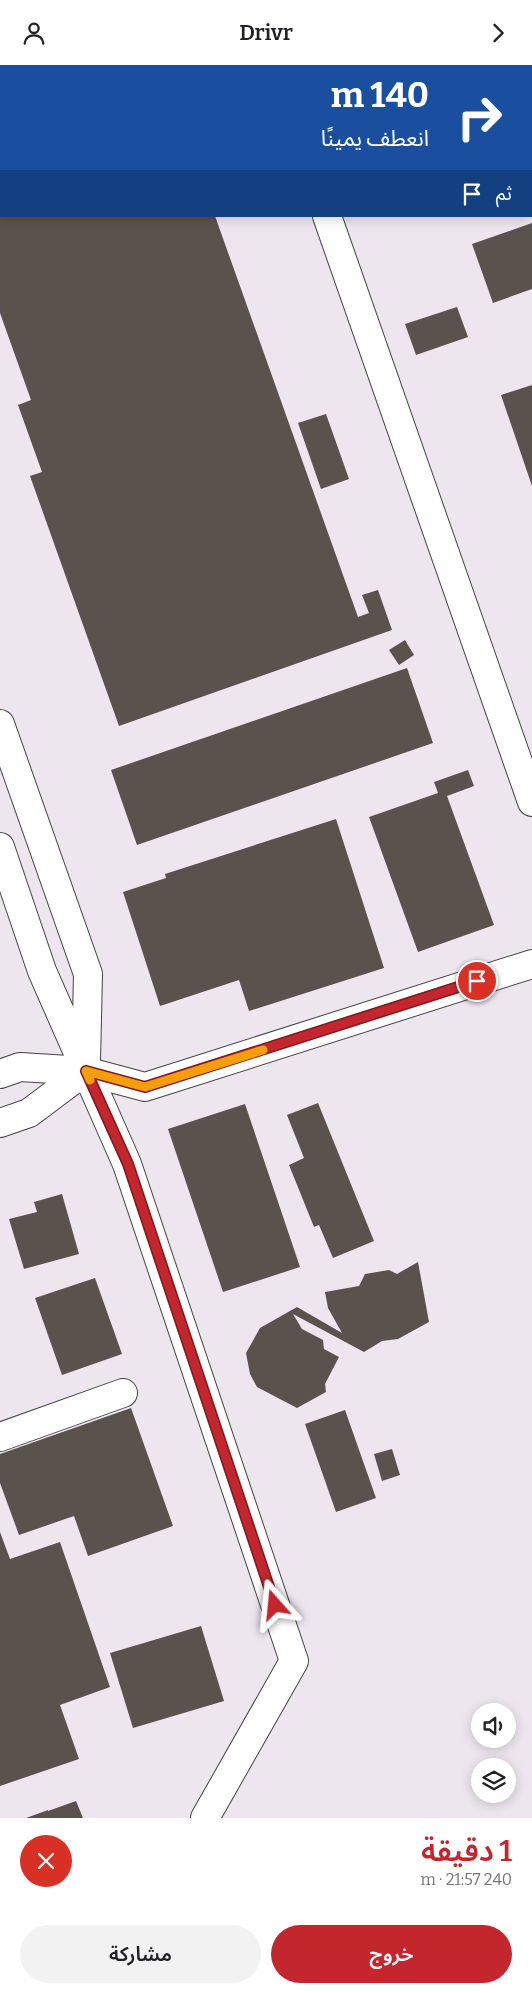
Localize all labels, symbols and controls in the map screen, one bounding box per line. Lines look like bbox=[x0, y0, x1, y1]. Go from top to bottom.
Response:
icon: person bbox=[20, 19, 48, 47]
text: Drivr bbox=[239, 19, 293, 46]
icon: forward bbox=[484, 19, 512, 47]
text: 140 m bbox=[331, 74, 429, 116]
icon: right bbox=[447, 85, 512, 150]
text: انعطف يمينًا bbox=[321, 125, 429, 152]
icon: arrive bbox=[458, 180, 486, 208]
text: ثم bbox=[496, 182, 512, 205]
pin bbox=[456, 960, 498, 1002]
icon: arrive bbox=[463, 967, 491, 995]
position arrow bbox=[248, 1578, 300, 1630]
map controls bbox=[471, 1703, 516, 1803]
button: sound bbox=[471, 1703, 516, 1748]
button: layers bbox=[471, 1758, 516, 1803]
text: 1 دقيقة bbox=[421, 1833, 512, 1869]
button: close bbox=[20, 1835, 72, 1887]
text: 240 m · 21:57 bbox=[421, 1870, 512, 1889]
button: مشاركة bbox=[20, 1925, 261, 1983]
button: خروج bbox=[271, 1925, 512, 1983]

